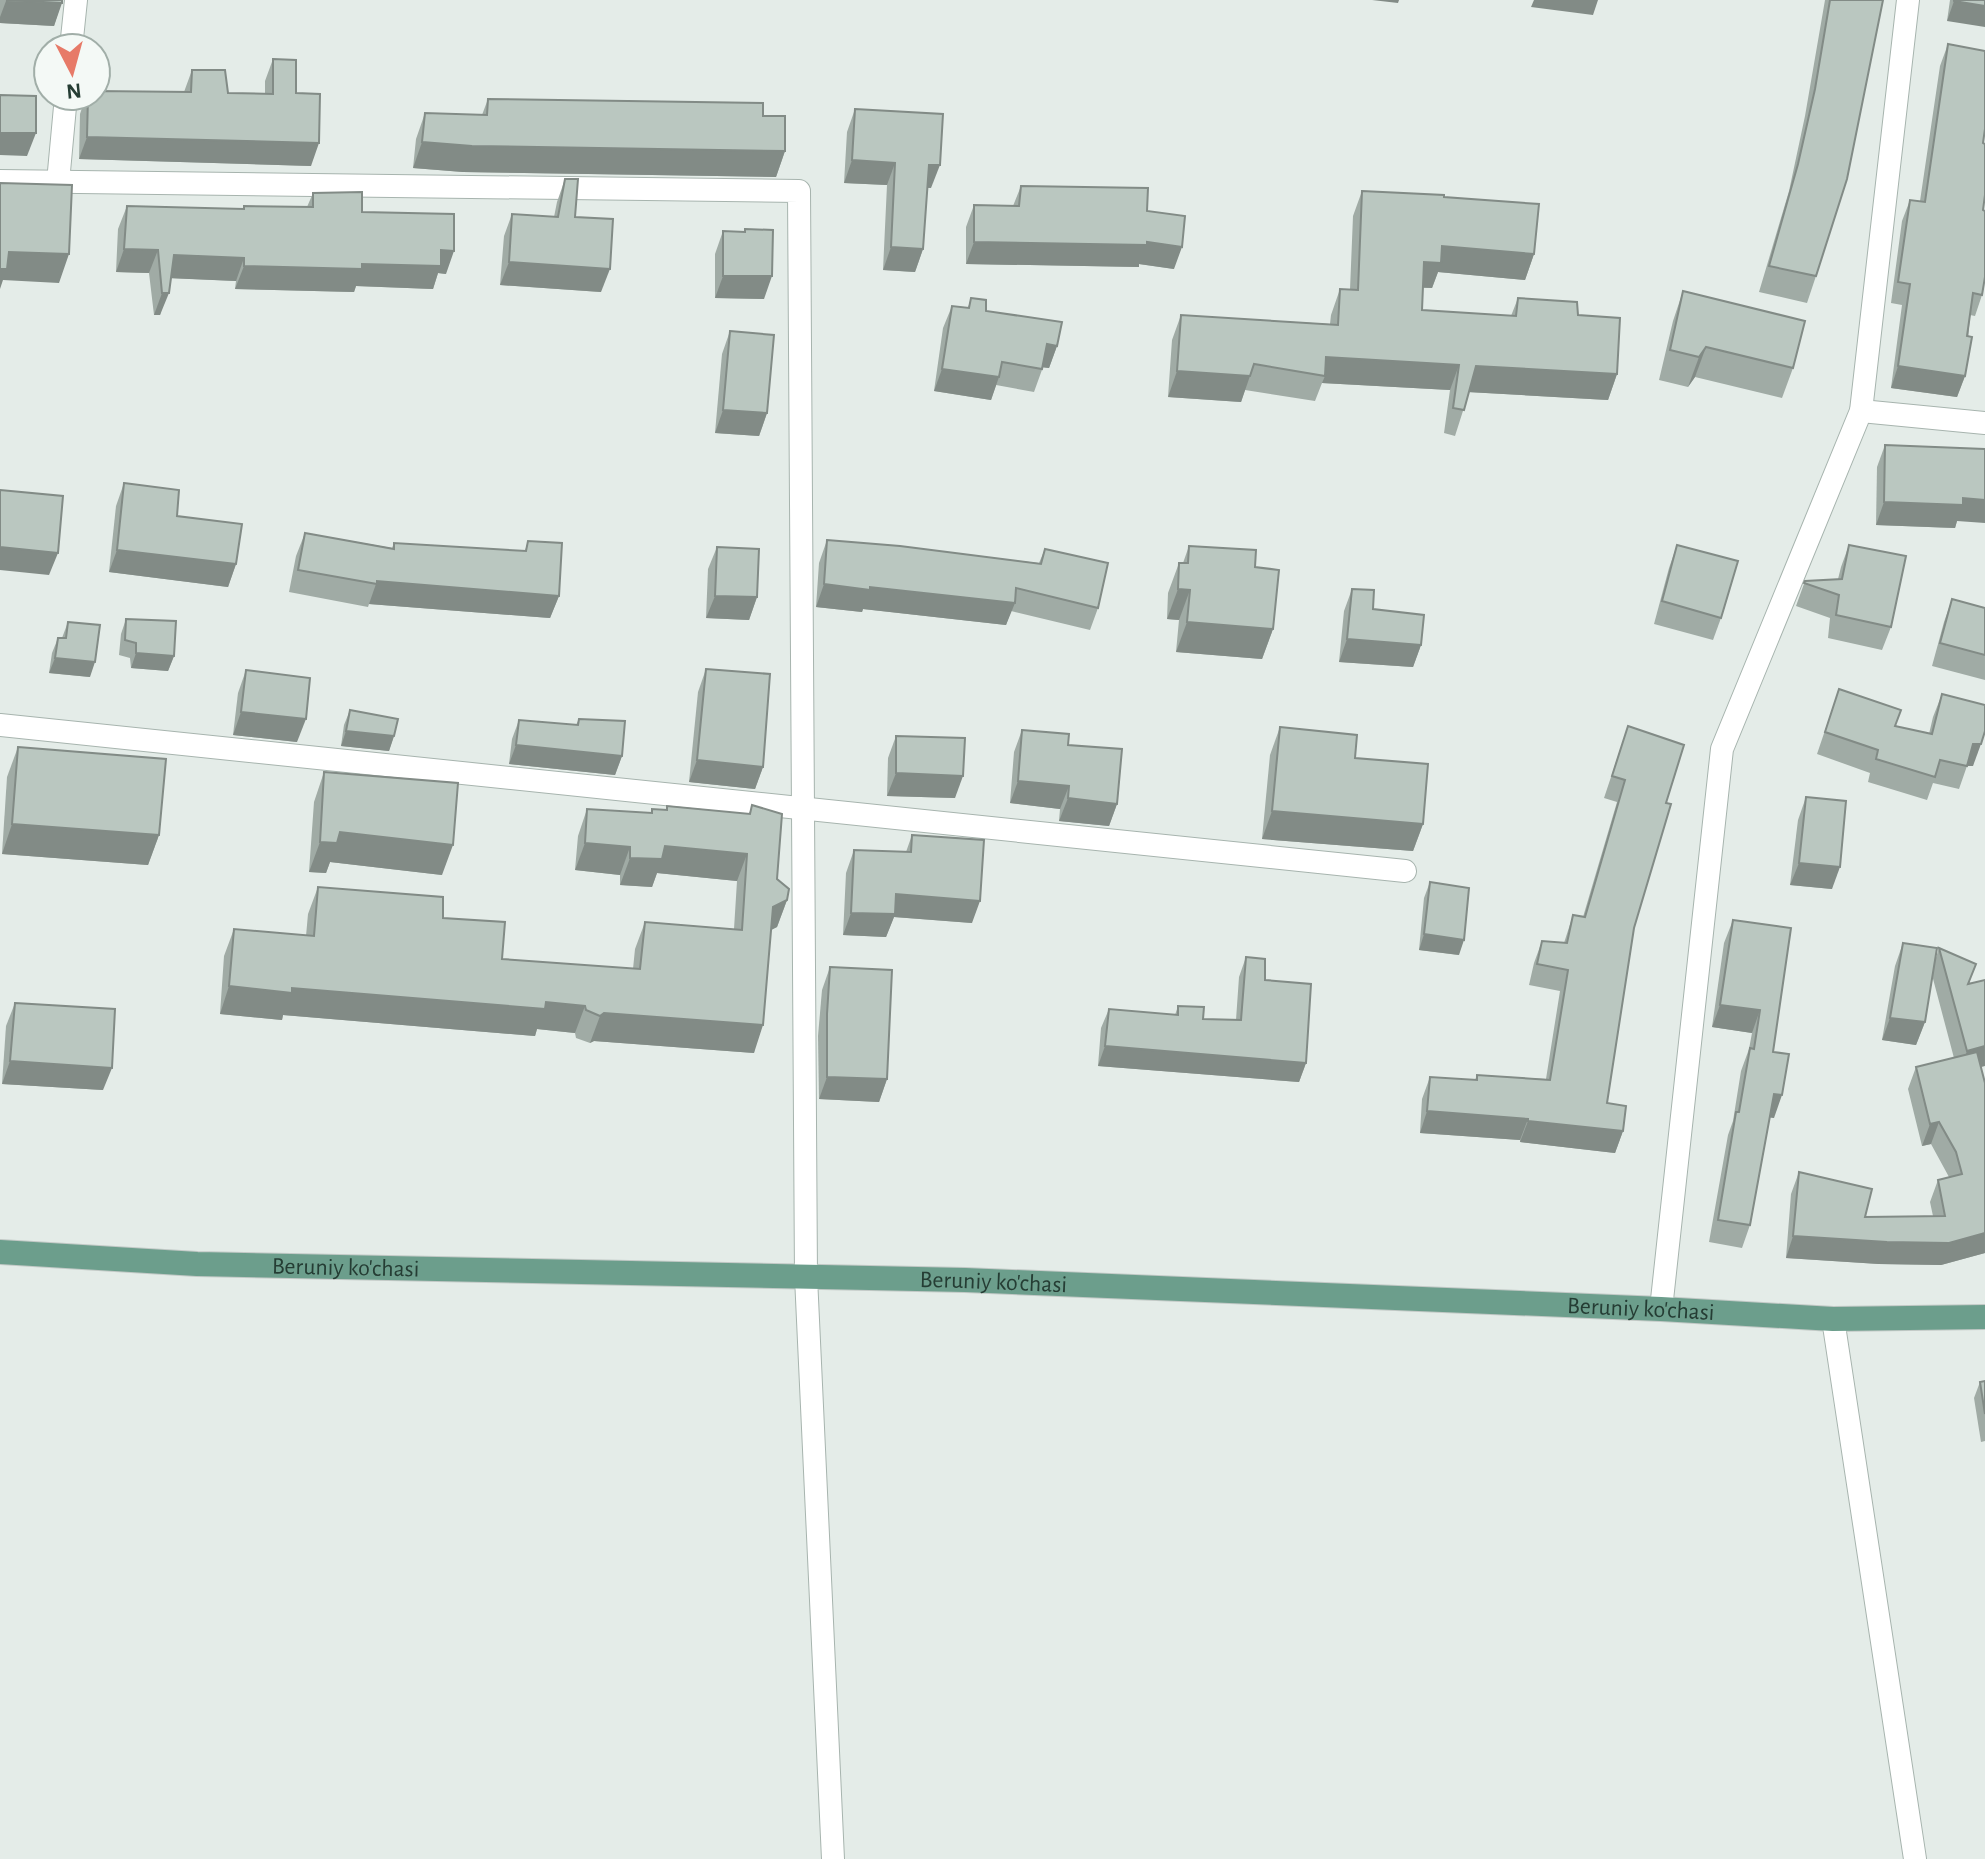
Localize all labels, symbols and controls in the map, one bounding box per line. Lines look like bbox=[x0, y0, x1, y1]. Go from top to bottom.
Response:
north arrow bbox=[32, 32, 112, 112]
text: N bbox=[65, 79, 83, 103]
street label: Beruniy ko'chasi bbox=[272, 1255, 420, 1282]
street label: Beruniy ko'chasi bbox=[919, 1268, 1068, 1297]
street label: Beruniy ko'chasi bbox=[1567, 1294, 1715, 1325]

